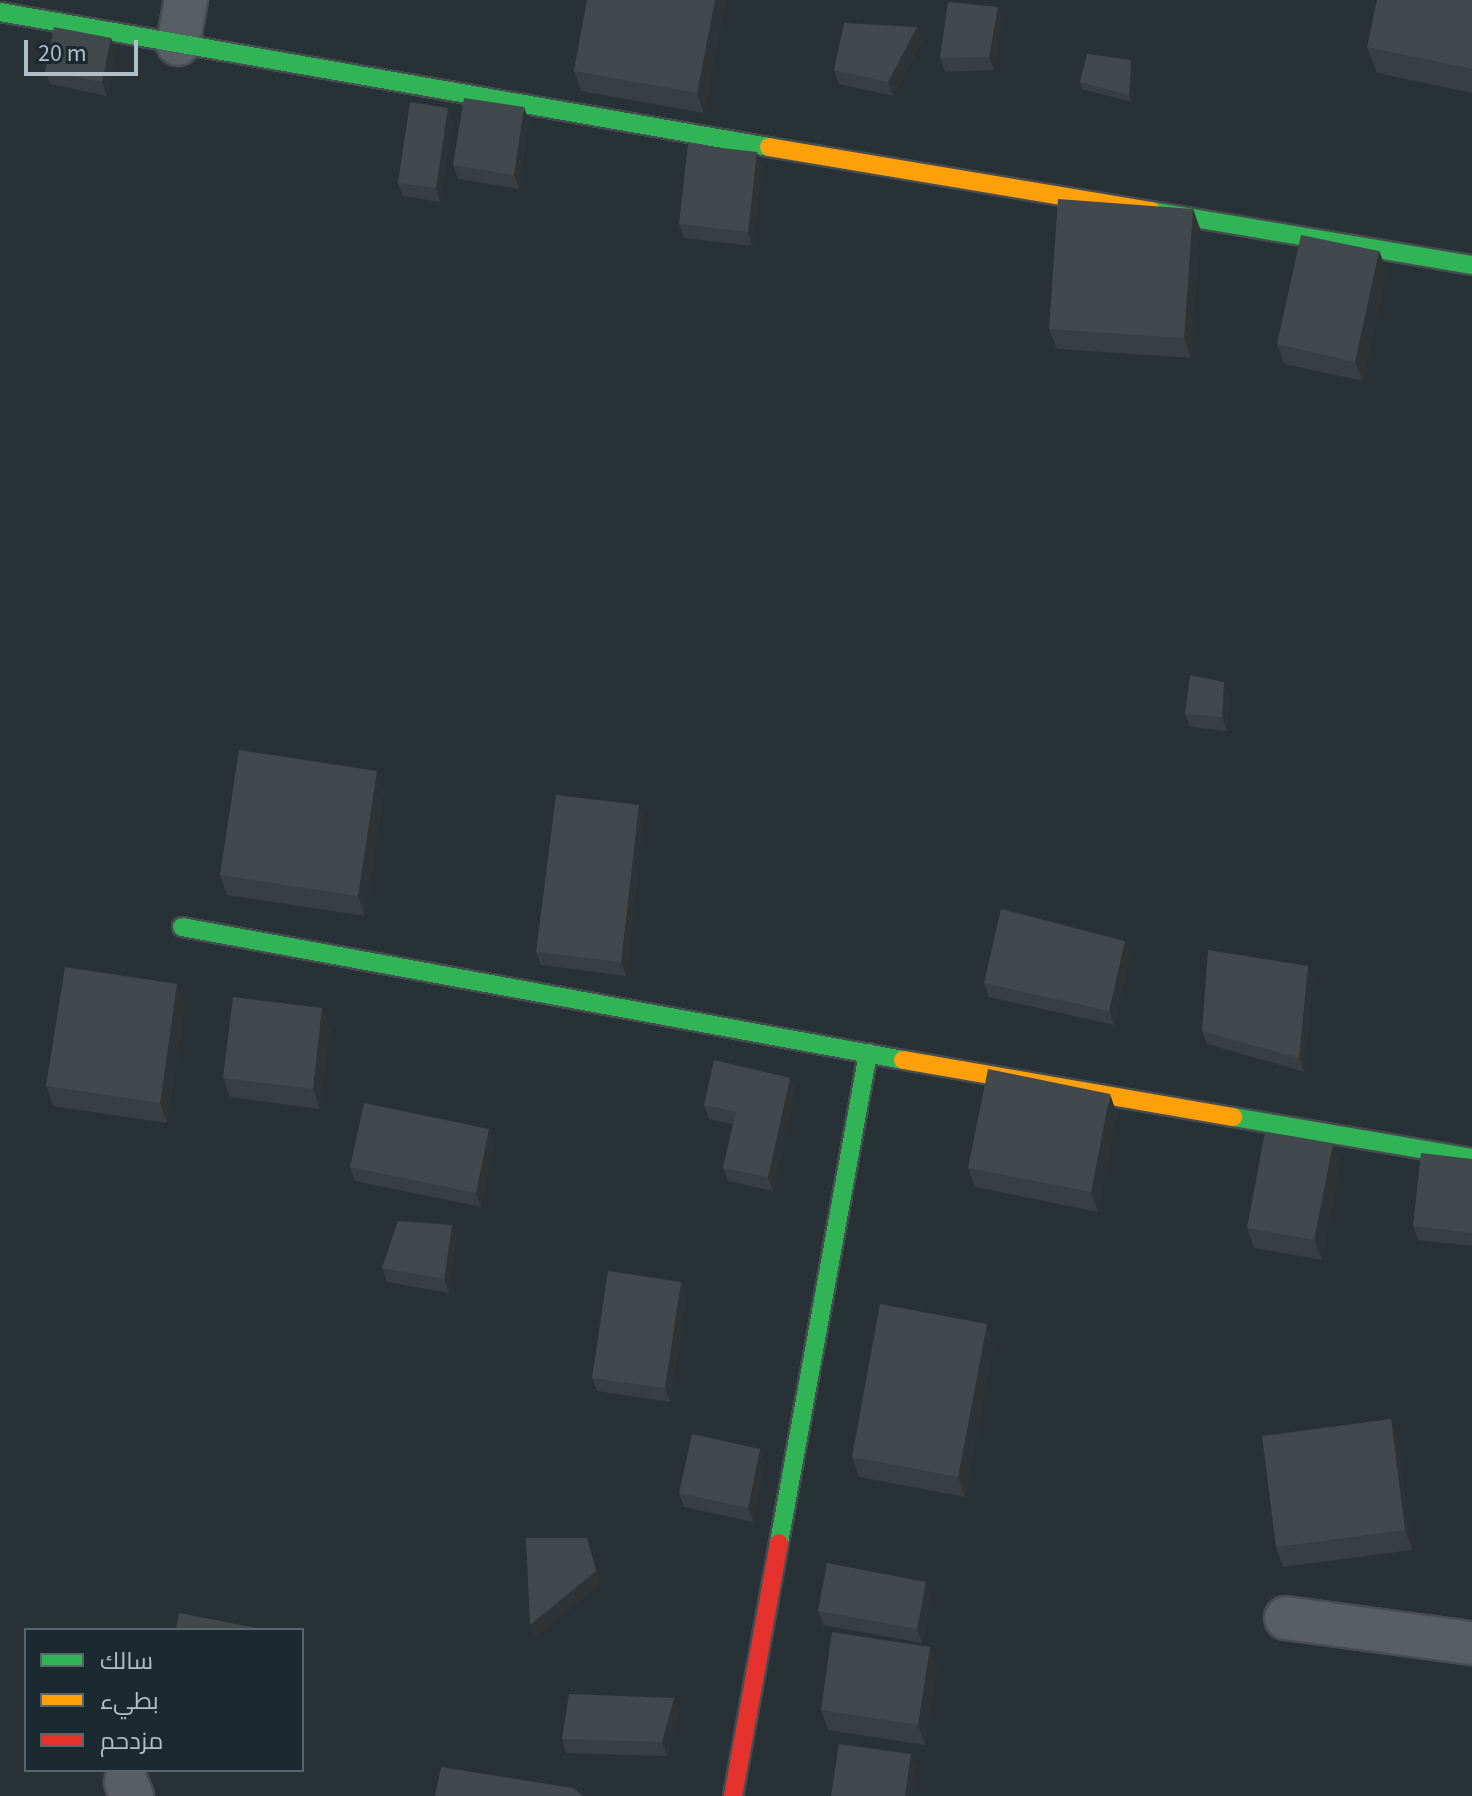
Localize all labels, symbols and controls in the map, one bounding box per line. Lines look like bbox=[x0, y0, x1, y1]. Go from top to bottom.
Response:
scale bar bbox=[28, 24, 142, 74]
text: 20 m bbox=[38, 36, 87, 71]
legend bbox=[24, 1628, 304, 1772]
text: سالك bbox=[100, 1644, 153, 1679]
text: بطيء bbox=[100, 1684, 159, 1719]
text: مزدحم bbox=[100, 1724, 163, 1759]

